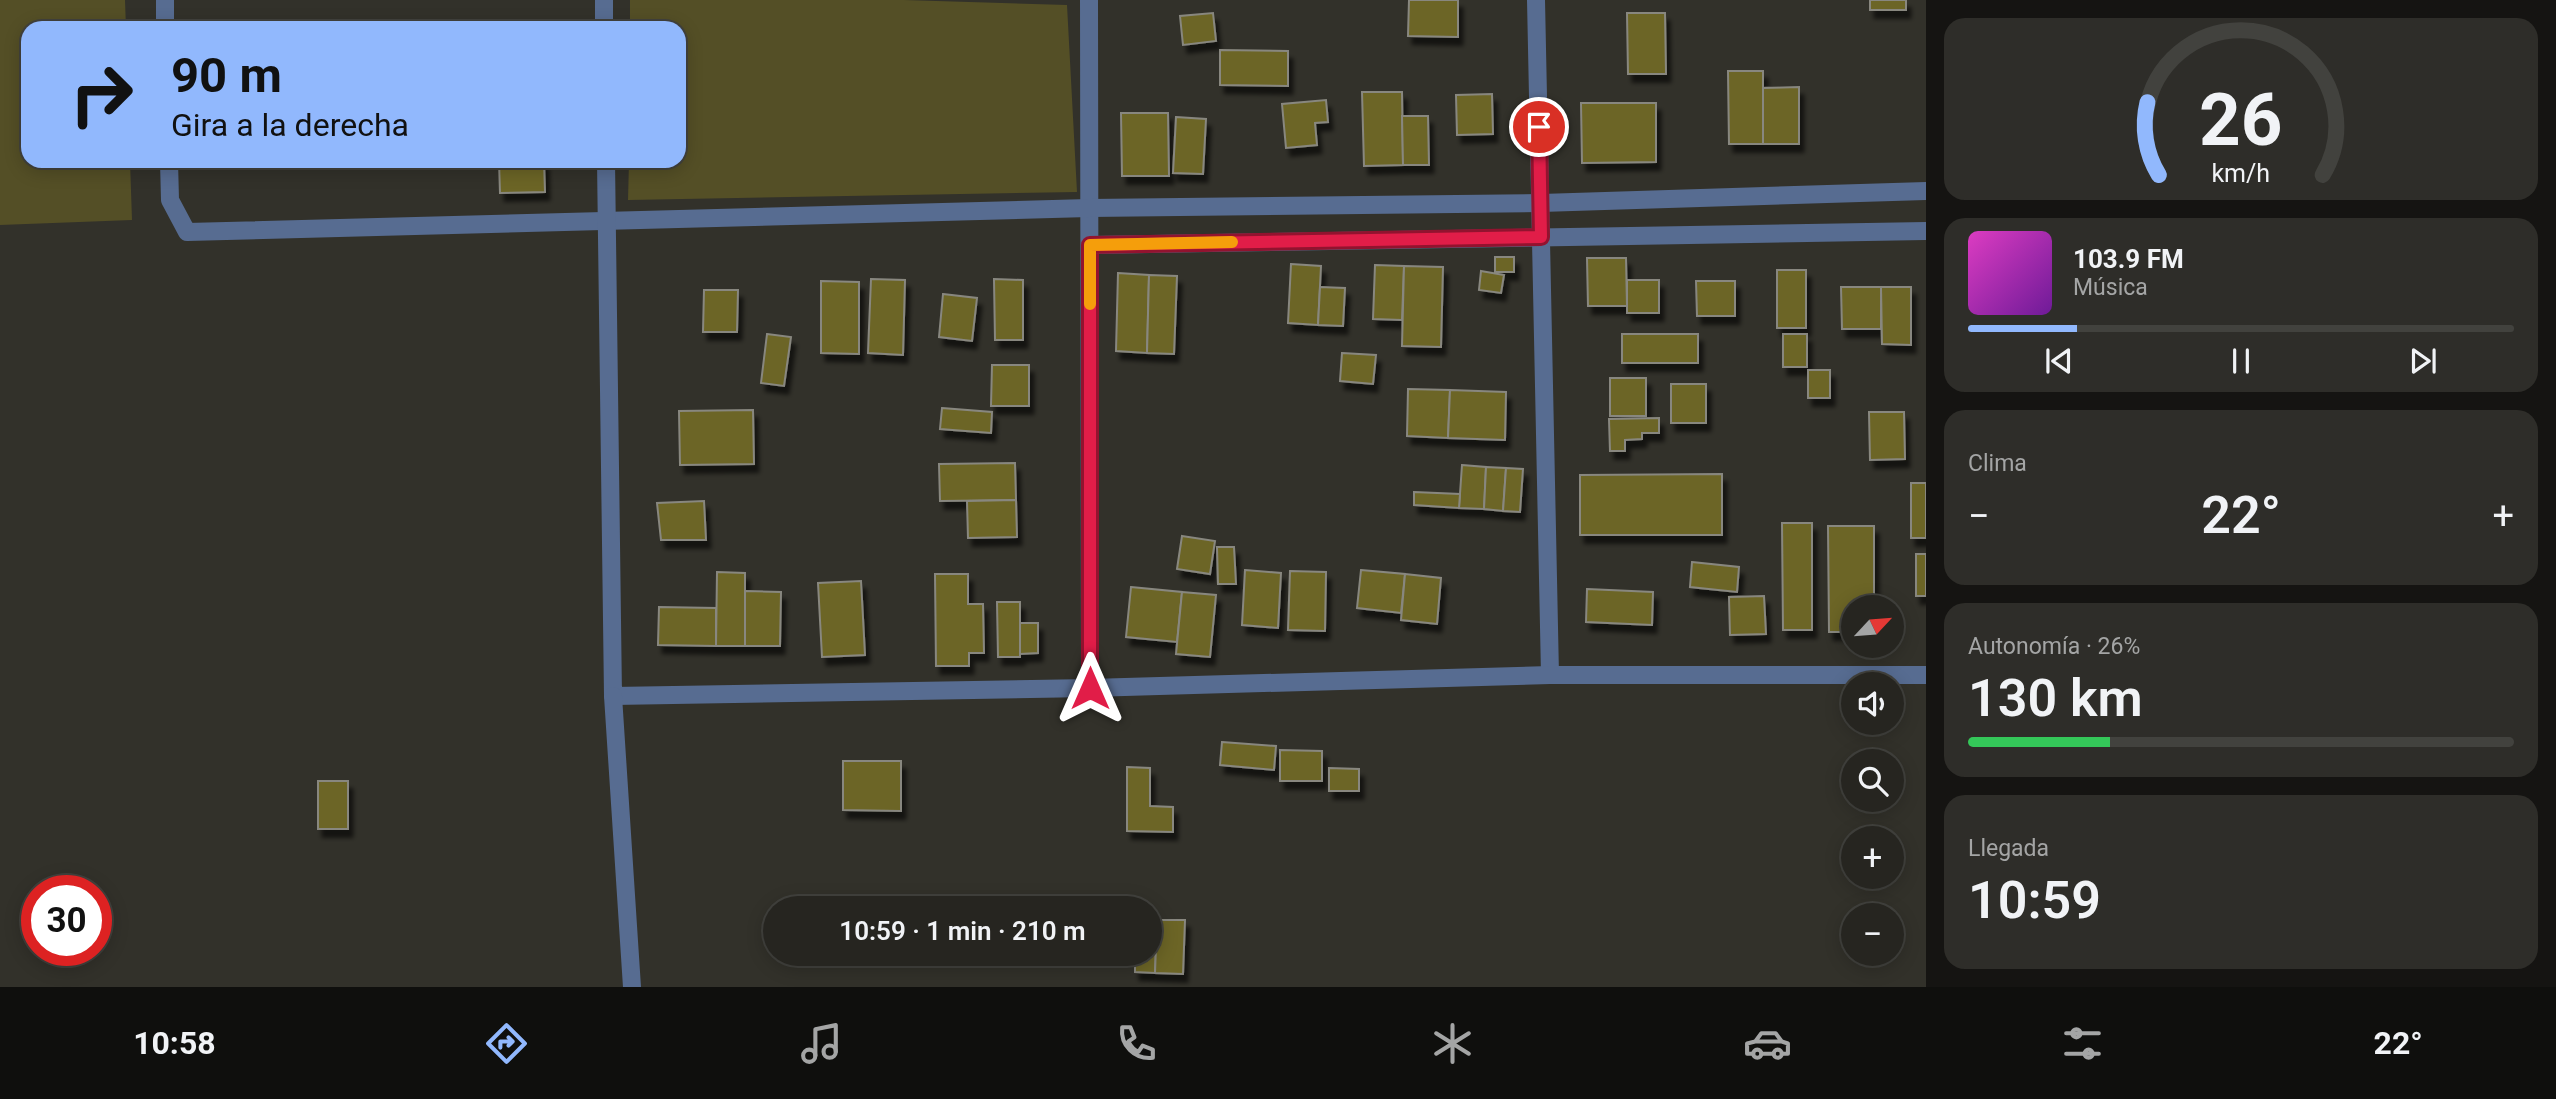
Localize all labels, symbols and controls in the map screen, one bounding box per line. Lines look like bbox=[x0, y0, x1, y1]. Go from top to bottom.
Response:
text: 90 m bbox=[171, 47, 282, 104]
icon: right bbox=[56, 49, 147, 140]
text: 26 bbox=[2199, 77, 2283, 163]
pin bbox=[1509, 97, 1569, 157]
text: Gira a la derecha bbox=[171, 106, 409, 144]
icon: arrive bbox=[1520, 108, 1558, 146]
text: km/h bbox=[2212, 159, 2270, 188]
text: 103.9 FM bbox=[2073, 244, 2184, 274]
text: Música bbox=[2073, 274, 2148, 301]
icon: previous bbox=[2040, 342, 2078, 380]
icon: pause bbox=[2222, 342, 2260, 380]
icon: next bbox=[2404, 342, 2442, 380]
text: Clima bbox=[1968, 450, 2027, 477]
text: 22° bbox=[2201, 485, 2281, 546]
text: − bbox=[1968, 494, 1990, 538]
text: + bbox=[2492, 494, 2514, 538]
north arrow bbox=[1841, 595, 1904, 658]
map controls bbox=[1841, 595, 1904, 966]
text: Autonomía · 26% bbox=[1968, 633, 2140, 660]
position arrow bbox=[1053, 651, 1127, 725]
text: 130 km bbox=[1968, 668, 2143, 729]
button: sound bbox=[1841, 672, 1904, 735]
button: search bbox=[1841, 749, 1904, 812]
button: + bbox=[1841, 826, 1904, 889]
text: Llegada bbox=[1968, 835, 2049, 862]
text: 10:59 bbox=[1968, 870, 2101, 931]
speed limit sign: 30 bbox=[21, 875, 112, 966]
button: − bbox=[1841, 903, 1904, 966]
text: 10:59 · 1 min · 210 m bbox=[839, 916, 1086, 946]
icon: directions bbox=[482, 1019, 531, 1068]
icon: music bbox=[797, 1019, 846, 1068]
icon: phone bbox=[1112, 1019, 1161, 1068]
icon: climate bbox=[1428, 1019, 1477, 1068]
icon: car bbox=[1743, 1019, 1792, 1068]
icon: filters bbox=[2058, 1019, 2107, 1068]
text: 10:58 bbox=[133, 1024, 216, 1062]
text: 22° bbox=[2374, 1024, 2423, 1062]

